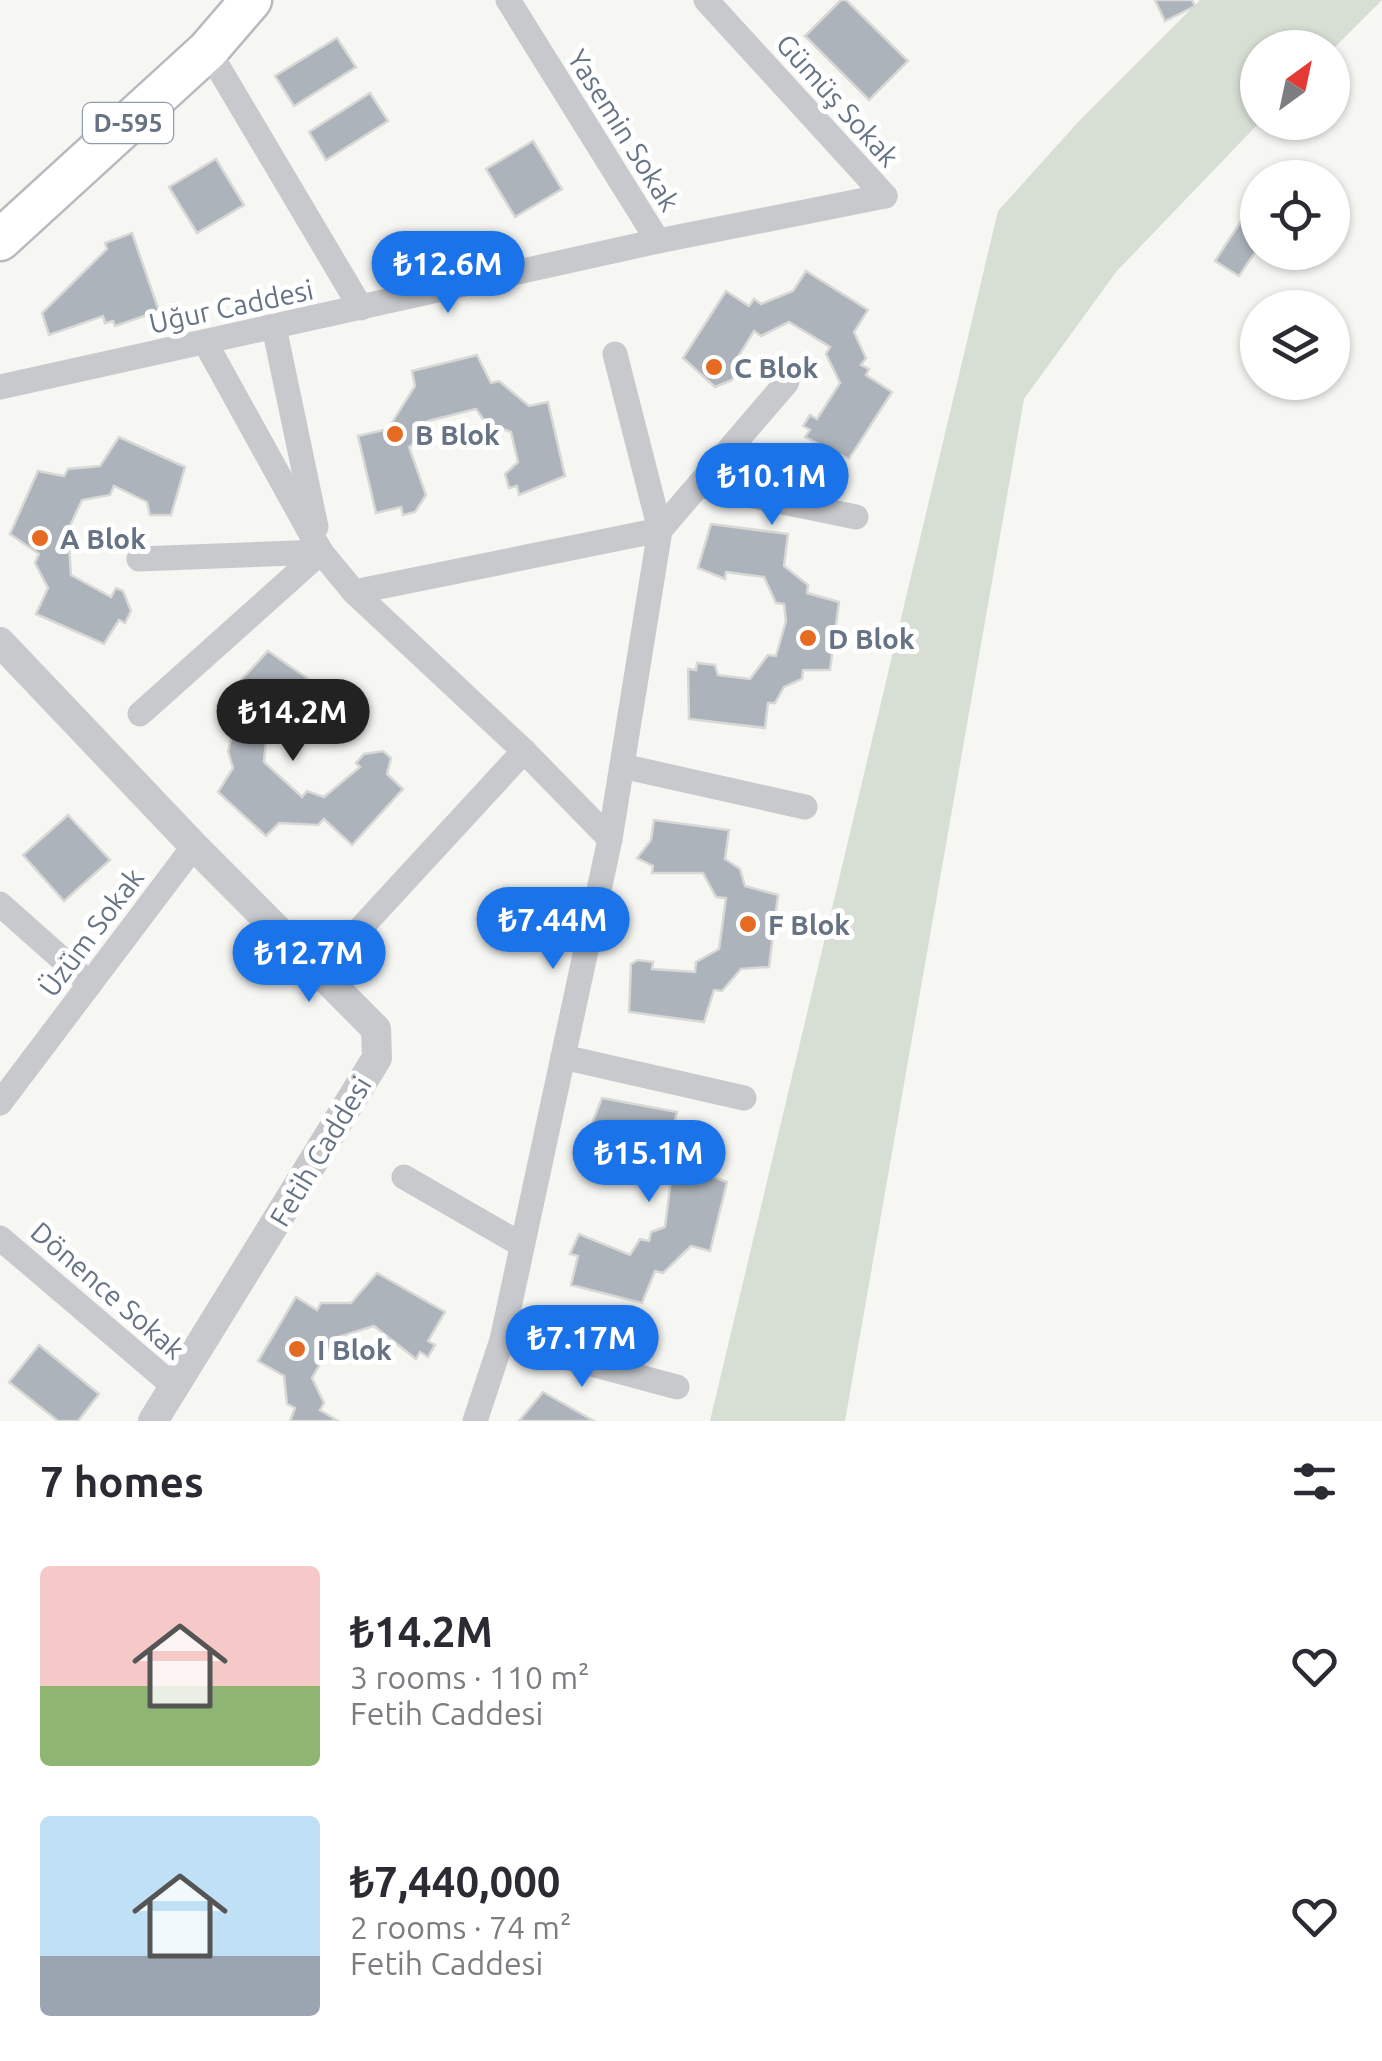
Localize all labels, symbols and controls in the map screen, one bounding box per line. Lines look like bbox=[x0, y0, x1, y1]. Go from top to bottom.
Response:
street label: Gümüş Sokak bbox=[771, 28, 905, 172]
north arrow bbox=[1240, 30, 1350, 140]
map controls bbox=[1240, 30, 1350, 400]
street label: Yasemin Sokak bbox=[562, 44, 686, 216]
road number: D-595 bbox=[83, 103, 173, 143]
button: locate bbox=[1240, 160, 1350, 270]
pin: ₺12.6M bbox=[367, 231, 529, 316]
text: ₺12.6M bbox=[394, 245, 502, 281]
street label: Uğur Caddesi bbox=[146, 273, 316, 339]
button: layers bbox=[1240, 290, 1350, 400]
place label: C Blok bbox=[734, 352, 818, 383]
marker: C Blok bbox=[703, 356, 725, 378]
place label: B Blok bbox=[415, 419, 500, 450]
marker: B Blok bbox=[384, 423, 406, 445]
pin: ₺10.1M bbox=[691, 443, 853, 528]
text: ₺10.1M bbox=[718, 457, 826, 493]
place label: A Blok bbox=[60, 523, 146, 554]
marker: A Blok bbox=[29, 527, 51, 549]
place label: D Blok bbox=[828, 623, 915, 654]
marker: D Blok bbox=[797, 627, 819, 649]
pin: ₺14.2M bbox=[212, 679, 374, 764]
text: ₺14.2M bbox=[239, 693, 347, 729]
street label: Üzüm Sokak bbox=[33, 862, 149, 1002]
pin: ₺7.44M bbox=[472, 887, 634, 972]
text: ₺7.44M bbox=[499, 901, 607, 937]
place label: F Blok bbox=[768, 909, 850, 940]
marker: F Blok bbox=[737, 913, 759, 935]
pin: ₺12.7M bbox=[228, 920, 390, 1005]
text: ₺12.7M bbox=[255, 934, 363, 970]
street label: Fetih Caddesi bbox=[263, 1071, 377, 1231]
pin: ₺15.1M bbox=[568, 1120, 730, 1205]
text: ₺15.1M bbox=[595, 1134, 703, 1170]
street label: Dönence Sokak bbox=[25, 1215, 191, 1365]
pin: ₺7.17M bbox=[501, 1305, 663, 1390]
text: ₺7.17M bbox=[528, 1319, 636, 1355]
place label: I Blok bbox=[317, 1334, 392, 1365]
marker: I Blok bbox=[286, 1338, 308, 1360]
icon: filters bbox=[1287, 1454, 1342, 1509]
text: 7 homes bbox=[40, 1458, 204, 1505]
icon: home bbox=[120, 1606, 240, 1726]
text: ₺14.2M bbox=[350, 1608, 493, 1655]
icon: heart bbox=[1287, 1639, 1342, 1694]
text: 3 rooms · 110 m² bbox=[350, 1659, 590, 1695]
text: Fetih Caddesi bbox=[350, 1695, 543, 1731]
icon: home bbox=[120, 1856, 240, 1976]
text: ₺7,440,000 bbox=[350, 1858, 561, 1905]
icon: heart bbox=[1287, 1889, 1342, 1944]
text: 2 rooms · 74 m² bbox=[350, 1909, 571, 1945]
text: Fetih Caddesi bbox=[350, 1945, 543, 1981]

